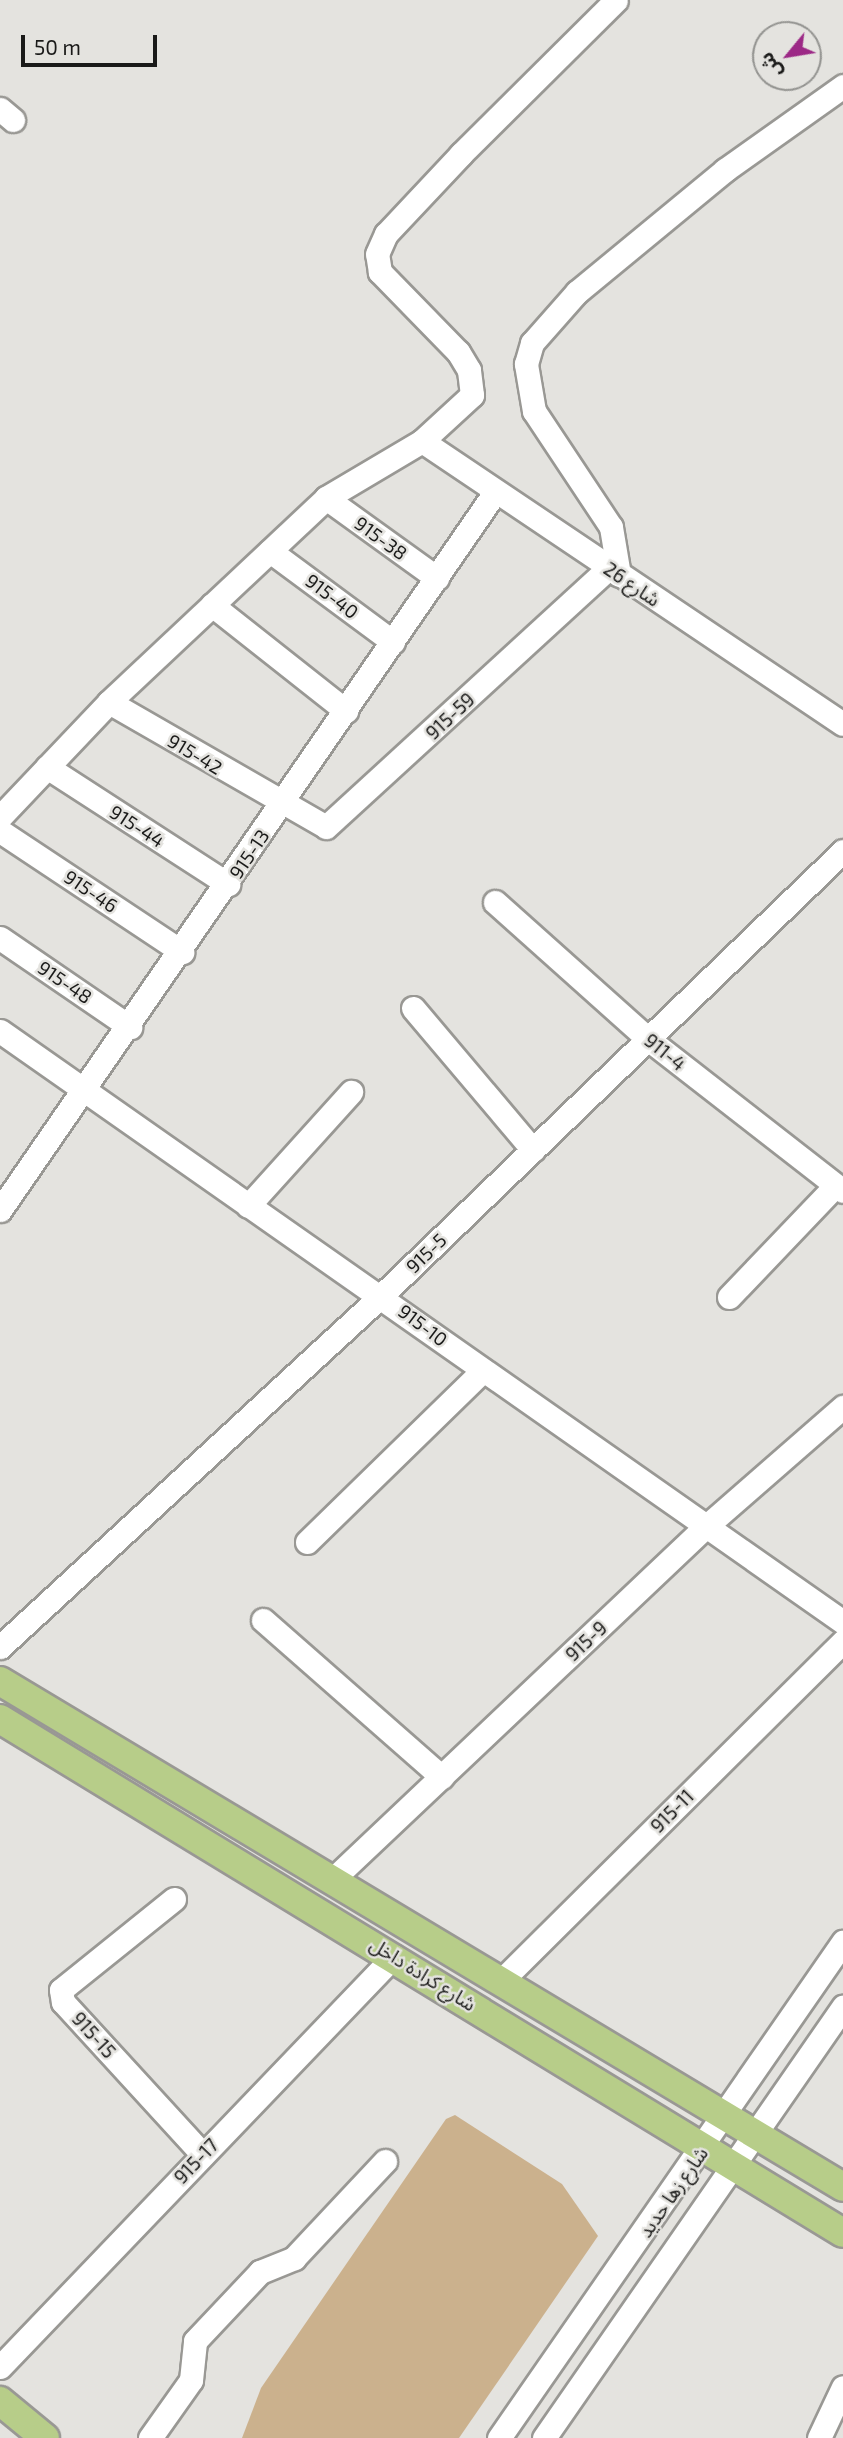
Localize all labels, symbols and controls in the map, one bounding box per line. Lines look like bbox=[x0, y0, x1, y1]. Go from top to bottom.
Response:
scale bar bbox=[24, 21, 161, 65]
north arrow bbox=[752, 21, 822, 91]
text: 50 m bbox=[34, 34, 81, 59]
text: ش bbox=[754, 49, 787, 83]
street label: 915-38 bbox=[350, 511, 412, 565]
street label: شارع 26 bbox=[600, 557, 664, 611]
street label: 915-40 bbox=[301, 569, 363, 623]
street label: 915-59 bbox=[421, 688, 479, 744]
street label: 915-42 bbox=[164, 729, 226, 779]
street label: 915-44 bbox=[105, 800, 169, 852]
street label: 915-13 bbox=[224, 825, 274, 883]
street label: 915-46 bbox=[60, 865, 122, 917]
street label: 915-48 bbox=[34, 956, 96, 1008]
street label: 911-4 bbox=[640, 1029, 690, 1075]
street label: 915-5 bbox=[401, 1228, 451, 1278]
street label: 915-10 bbox=[394, 1299, 452, 1351]
street label: 915-9 bbox=[561, 1616, 611, 1666]
street label: 915-11 bbox=[646, 1785, 698, 1837]
street label: شارع كرادة داخل bbox=[366, 1932, 480, 2016]
street label: 915-15 bbox=[67, 2007, 121, 2063]
street label: 915-17 bbox=[169, 2134, 223, 2188]
street label: شارع زها حديد bbox=[633, 2142, 713, 2242]

